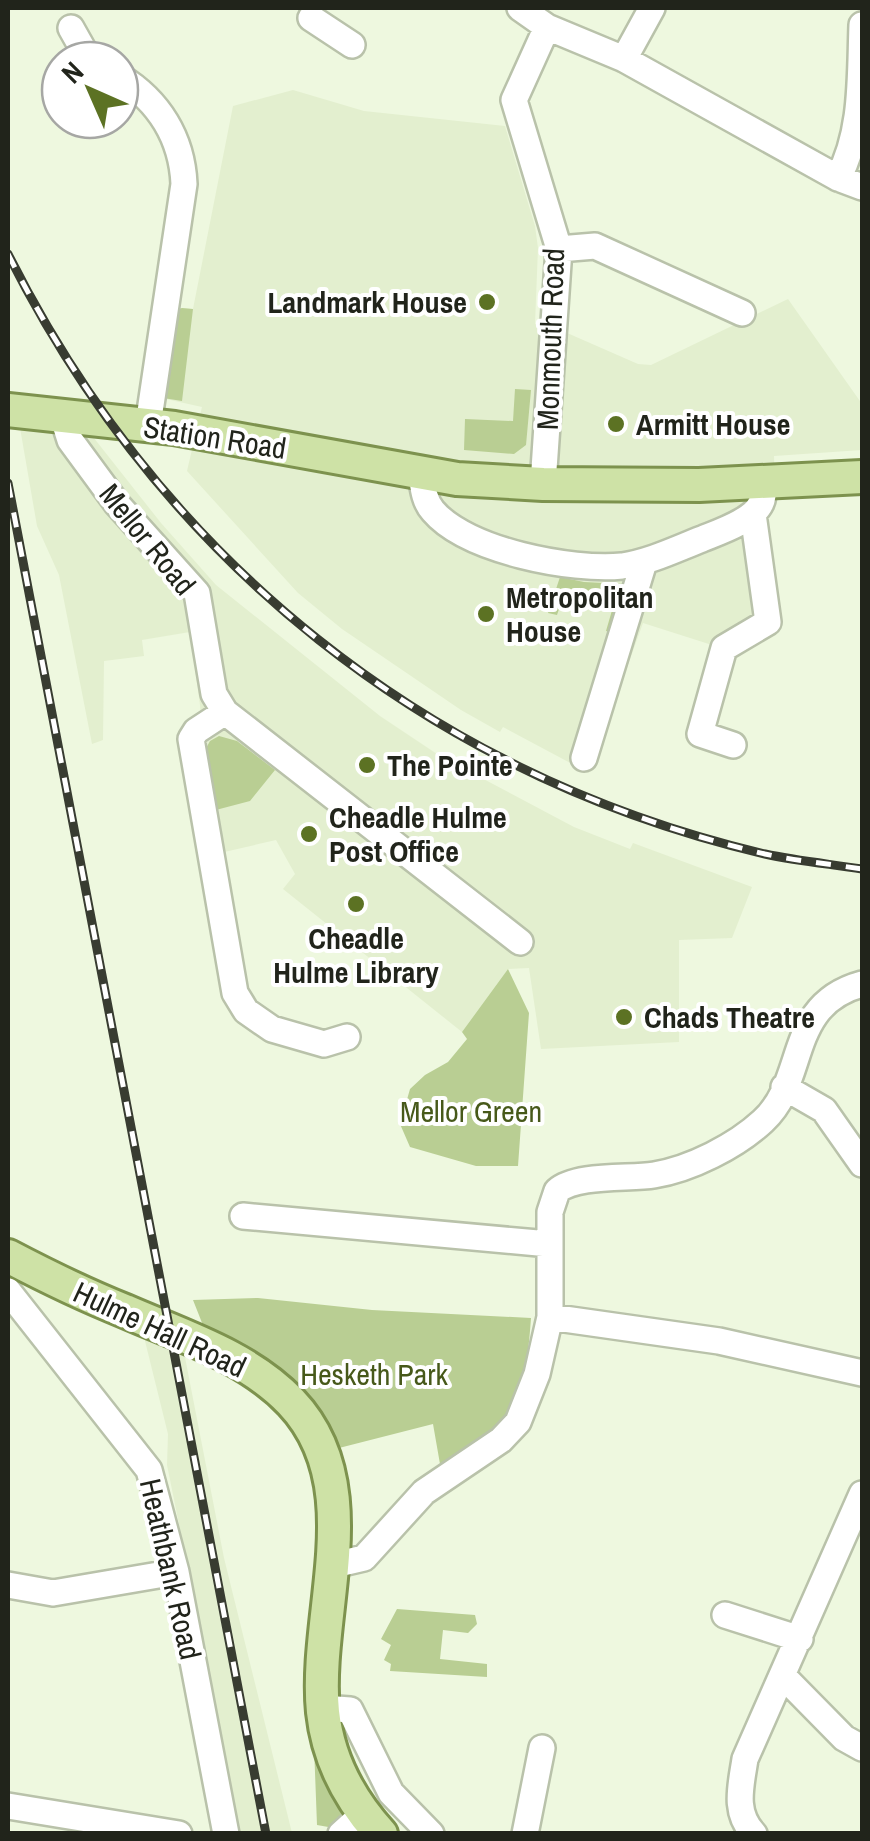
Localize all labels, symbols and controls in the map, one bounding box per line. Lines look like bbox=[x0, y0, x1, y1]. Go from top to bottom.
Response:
north arrow bbox=[40, 40, 140, 140]
text: N bbox=[53, 53, 92, 92]
street label: Monmouth Road bbox=[527, 247, 573, 431]
place label: Landmark House bbox=[267, 282, 467, 322]
marker: Landmark House bbox=[476, 291, 498, 313]
place label: Armitt House bbox=[636, 404, 790, 444]
street label: Station Road bbox=[141, 406, 289, 468]
marker: Armitt House bbox=[605, 413, 627, 435]
street label: Mellor Road bbox=[91, 475, 205, 603]
place label: Metropolitan House bbox=[506, 577, 654, 651]
marker: Metropolitan House bbox=[475, 603, 497, 625]
place label: The Pointe bbox=[387, 745, 513, 785]
marker: The Pointe bbox=[356, 754, 378, 776]
place label: Cheadle Hulme Post Office bbox=[329, 797, 507, 871]
marker: Cheadle Hulme Post Office bbox=[298, 823, 320, 845]
marker: Cheadle Hulme Library bbox=[345, 893, 367, 915]
place label: Cheadle Hulme Library bbox=[273, 918, 439, 992]
place label: Chads Theatre bbox=[644, 997, 815, 1037]
marker: Chads Theatre bbox=[613, 1006, 635, 1028]
park label: Mellor Green bbox=[400, 1091, 542, 1131]
street label: Hulme Hall Road bbox=[67, 1272, 253, 1386]
park label: Hesketh Park bbox=[300, 1354, 449, 1394]
street label: Heathbank Road bbox=[131, 1475, 211, 1663]

